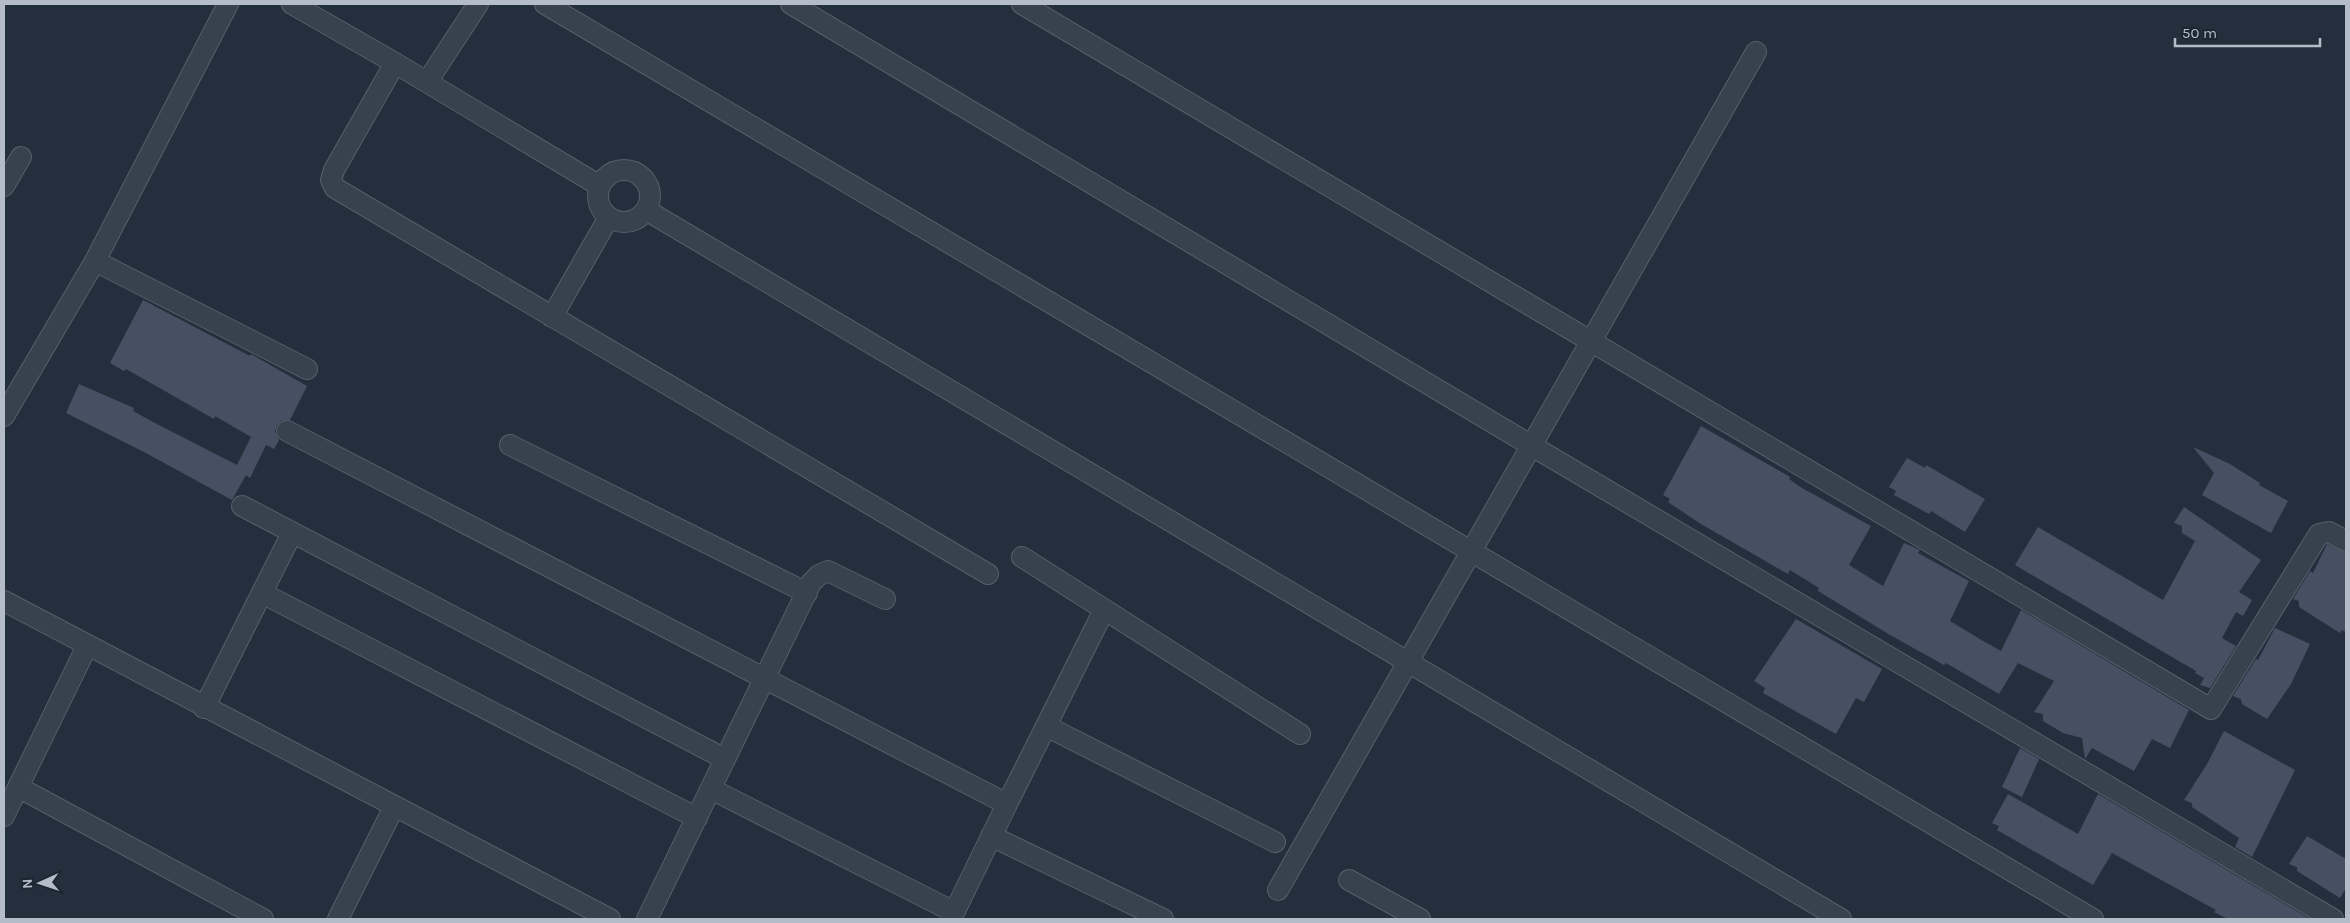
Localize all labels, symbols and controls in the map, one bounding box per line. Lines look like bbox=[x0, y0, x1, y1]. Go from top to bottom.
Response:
scale bar bbox=[2175, 15, 2320, 47]
text: 50 m bbox=[2182, 24, 2217, 42]
north arrow bbox=[15, 858, 65, 908]
text: N bbox=[19, 878, 36, 889]

